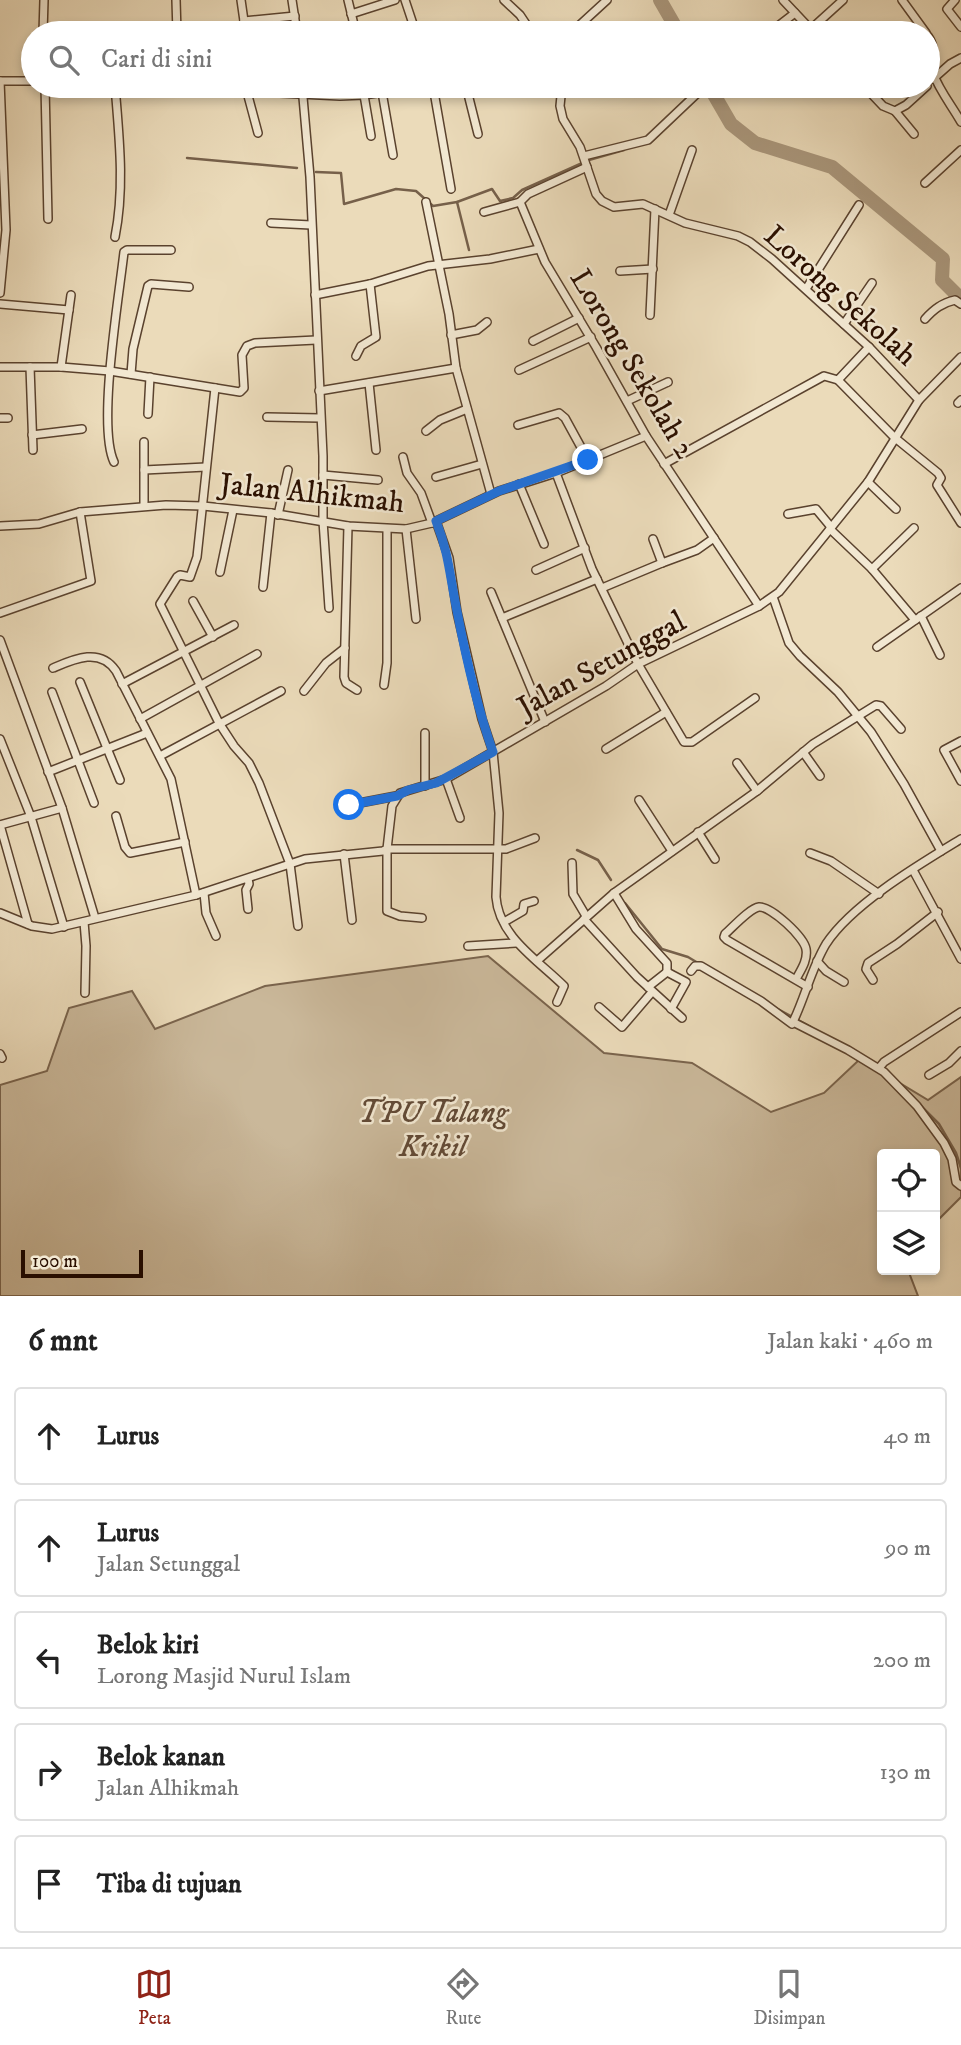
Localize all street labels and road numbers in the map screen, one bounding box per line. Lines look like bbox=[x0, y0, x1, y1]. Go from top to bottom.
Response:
street label: Lorong Sekolah bbox=[756, 218, 924, 375]
street label: Lorong Sekolah 2 bbox=[561, 263, 703, 466]
street label: Jalan Alhikmah bbox=[215, 466, 406, 522]
street label: Jalan Setunggal bbox=[509, 604, 693, 728]

